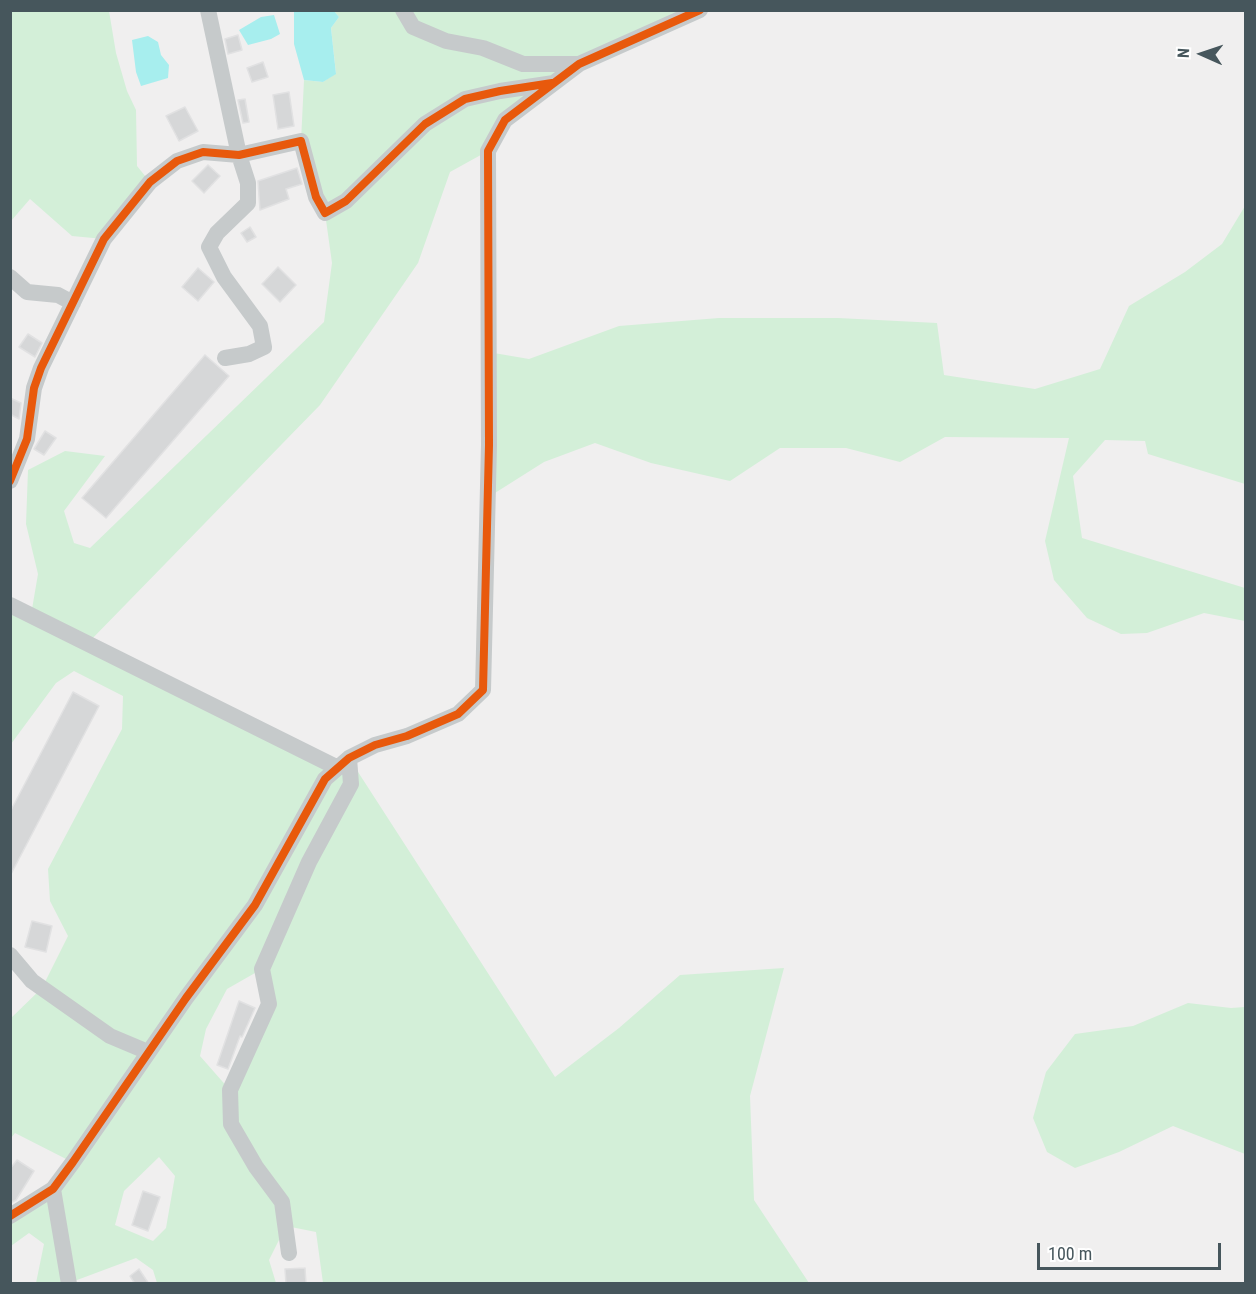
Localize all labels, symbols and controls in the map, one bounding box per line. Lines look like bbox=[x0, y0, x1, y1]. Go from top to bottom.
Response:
north arrow bbox=[1172, 24, 1232, 84]
text: N bbox=[1174, 48, 1193, 58]
scale bar bbox=[1040, 1231, 1224, 1269]
text: 100 m bbox=[1048, 1243, 1092, 1264]

